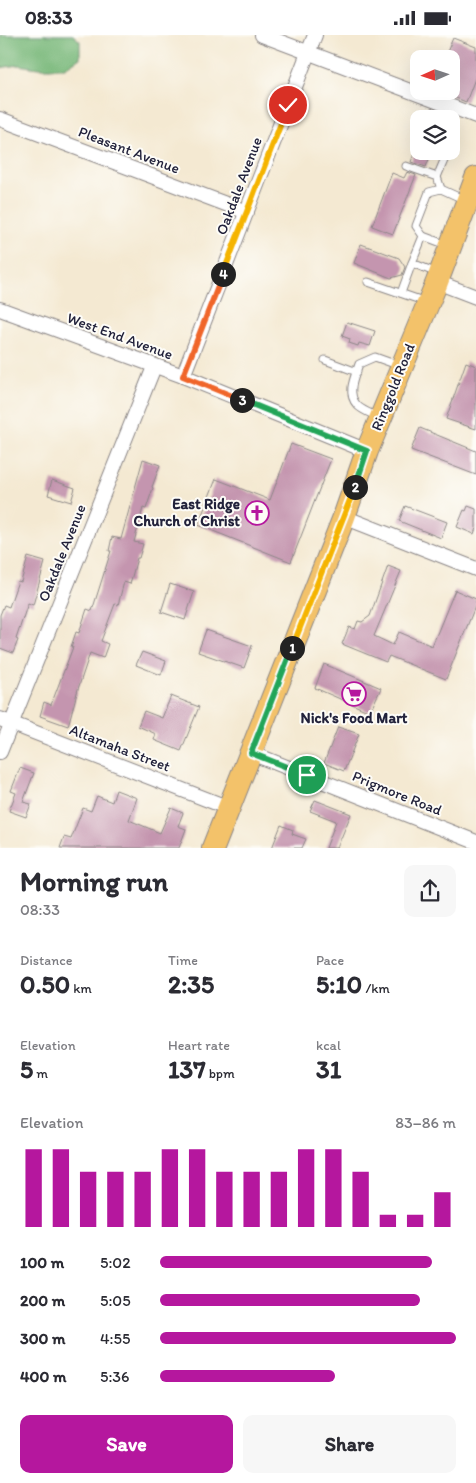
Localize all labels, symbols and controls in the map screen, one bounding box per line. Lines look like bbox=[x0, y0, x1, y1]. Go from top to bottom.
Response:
text: 08:33 bbox=[25, 6, 72, 29]
north arrow bbox=[410, 50, 460, 100]
map controls bbox=[410, 50, 460, 160]
pin bbox=[267, 84, 309, 126]
icon: check bbox=[274, 91, 302, 119]
button: layers bbox=[410, 110, 460, 160]
street label: Pleasant Avenue bbox=[76, 122, 182, 178]
street label: Oakdale Avenue bbox=[212, 134, 266, 238]
pin: 4 bbox=[210, 261, 236, 287]
text: 4 bbox=[219, 266, 228, 283]
street label: West End Avenue bbox=[65, 309, 175, 363]
street label: Ringgold Road bbox=[367, 341, 419, 433]
pin: 3 bbox=[230, 387, 254, 413]
text: 3 bbox=[239, 392, 246, 409]
pin: 2 bbox=[342, 475, 368, 499]
text: 2 bbox=[352, 479, 359, 496]
place label: East Ridge Church of Christ bbox=[133, 495, 240, 530]
church icon: East Ridge Church of Christ bbox=[244, 500, 270, 526]
street label: Oakdale Avenue bbox=[34, 502, 90, 604]
pin: 1 bbox=[280, 635, 304, 661]
text: 1 bbox=[289, 640, 296, 657]
supermarket icon: Nick's Food Mart bbox=[341, 681, 367, 707]
place label: Nick's Food Mart bbox=[301, 709, 408, 727]
street label: Altamaha Street bbox=[67, 721, 173, 776]
pin bbox=[286, 754, 328, 796]
icon: arrive bbox=[293, 761, 321, 789]
street label: Prigmore Road bbox=[350, 767, 444, 819]
text: Morning run bbox=[20, 864, 168, 898]
button: share bbox=[404, 865, 456, 917]
text: 08:33 bbox=[20, 900, 60, 919]
text: Distance bbox=[20, 952, 72, 969]
text: Time bbox=[168, 952, 198, 969]
text: Pace bbox=[316, 952, 344, 969]
text: 0.50 bbox=[20, 969, 70, 999]
text: 2:35 bbox=[168, 969, 214, 999]
text: 5:10 bbox=[316, 969, 362, 999]
text: km bbox=[70, 980, 92, 997]
text: /km bbox=[362, 980, 390, 997]
text: Elevation bbox=[20, 1037, 76, 1054]
text: Heart rate bbox=[168, 1037, 230, 1054]
text: kcal bbox=[316, 1037, 341, 1054]
text: 5 bbox=[20, 1054, 33, 1084]
text: 137 bbox=[168, 1054, 206, 1084]
text: 31 bbox=[316, 1054, 341, 1084]
text: m bbox=[33, 1065, 48, 1082]
text: bpm bbox=[206, 1065, 235, 1082]
text: Elevation bbox=[20, 1113, 84, 1132]
text: 83–86 m bbox=[395, 1113, 456, 1132]
text: 100 m bbox=[20, 1253, 64, 1272]
text: 5:02 bbox=[100, 1253, 131, 1272]
text: 200 m bbox=[20, 1291, 65, 1310]
text: 5:05 bbox=[100, 1291, 131, 1310]
text: 300 m bbox=[20, 1329, 66, 1348]
text: 4:55 bbox=[100, 1329, 130, 1348]
text: 400 m bbox=[20, 1367, 66, 1386]
text: 5:36 bbox=[100, 1367, 130, 1386]
button: Save bbox=[20, 1415, 233, 1473]
button: Share bbox=[243, 1415, 456, 1473]

